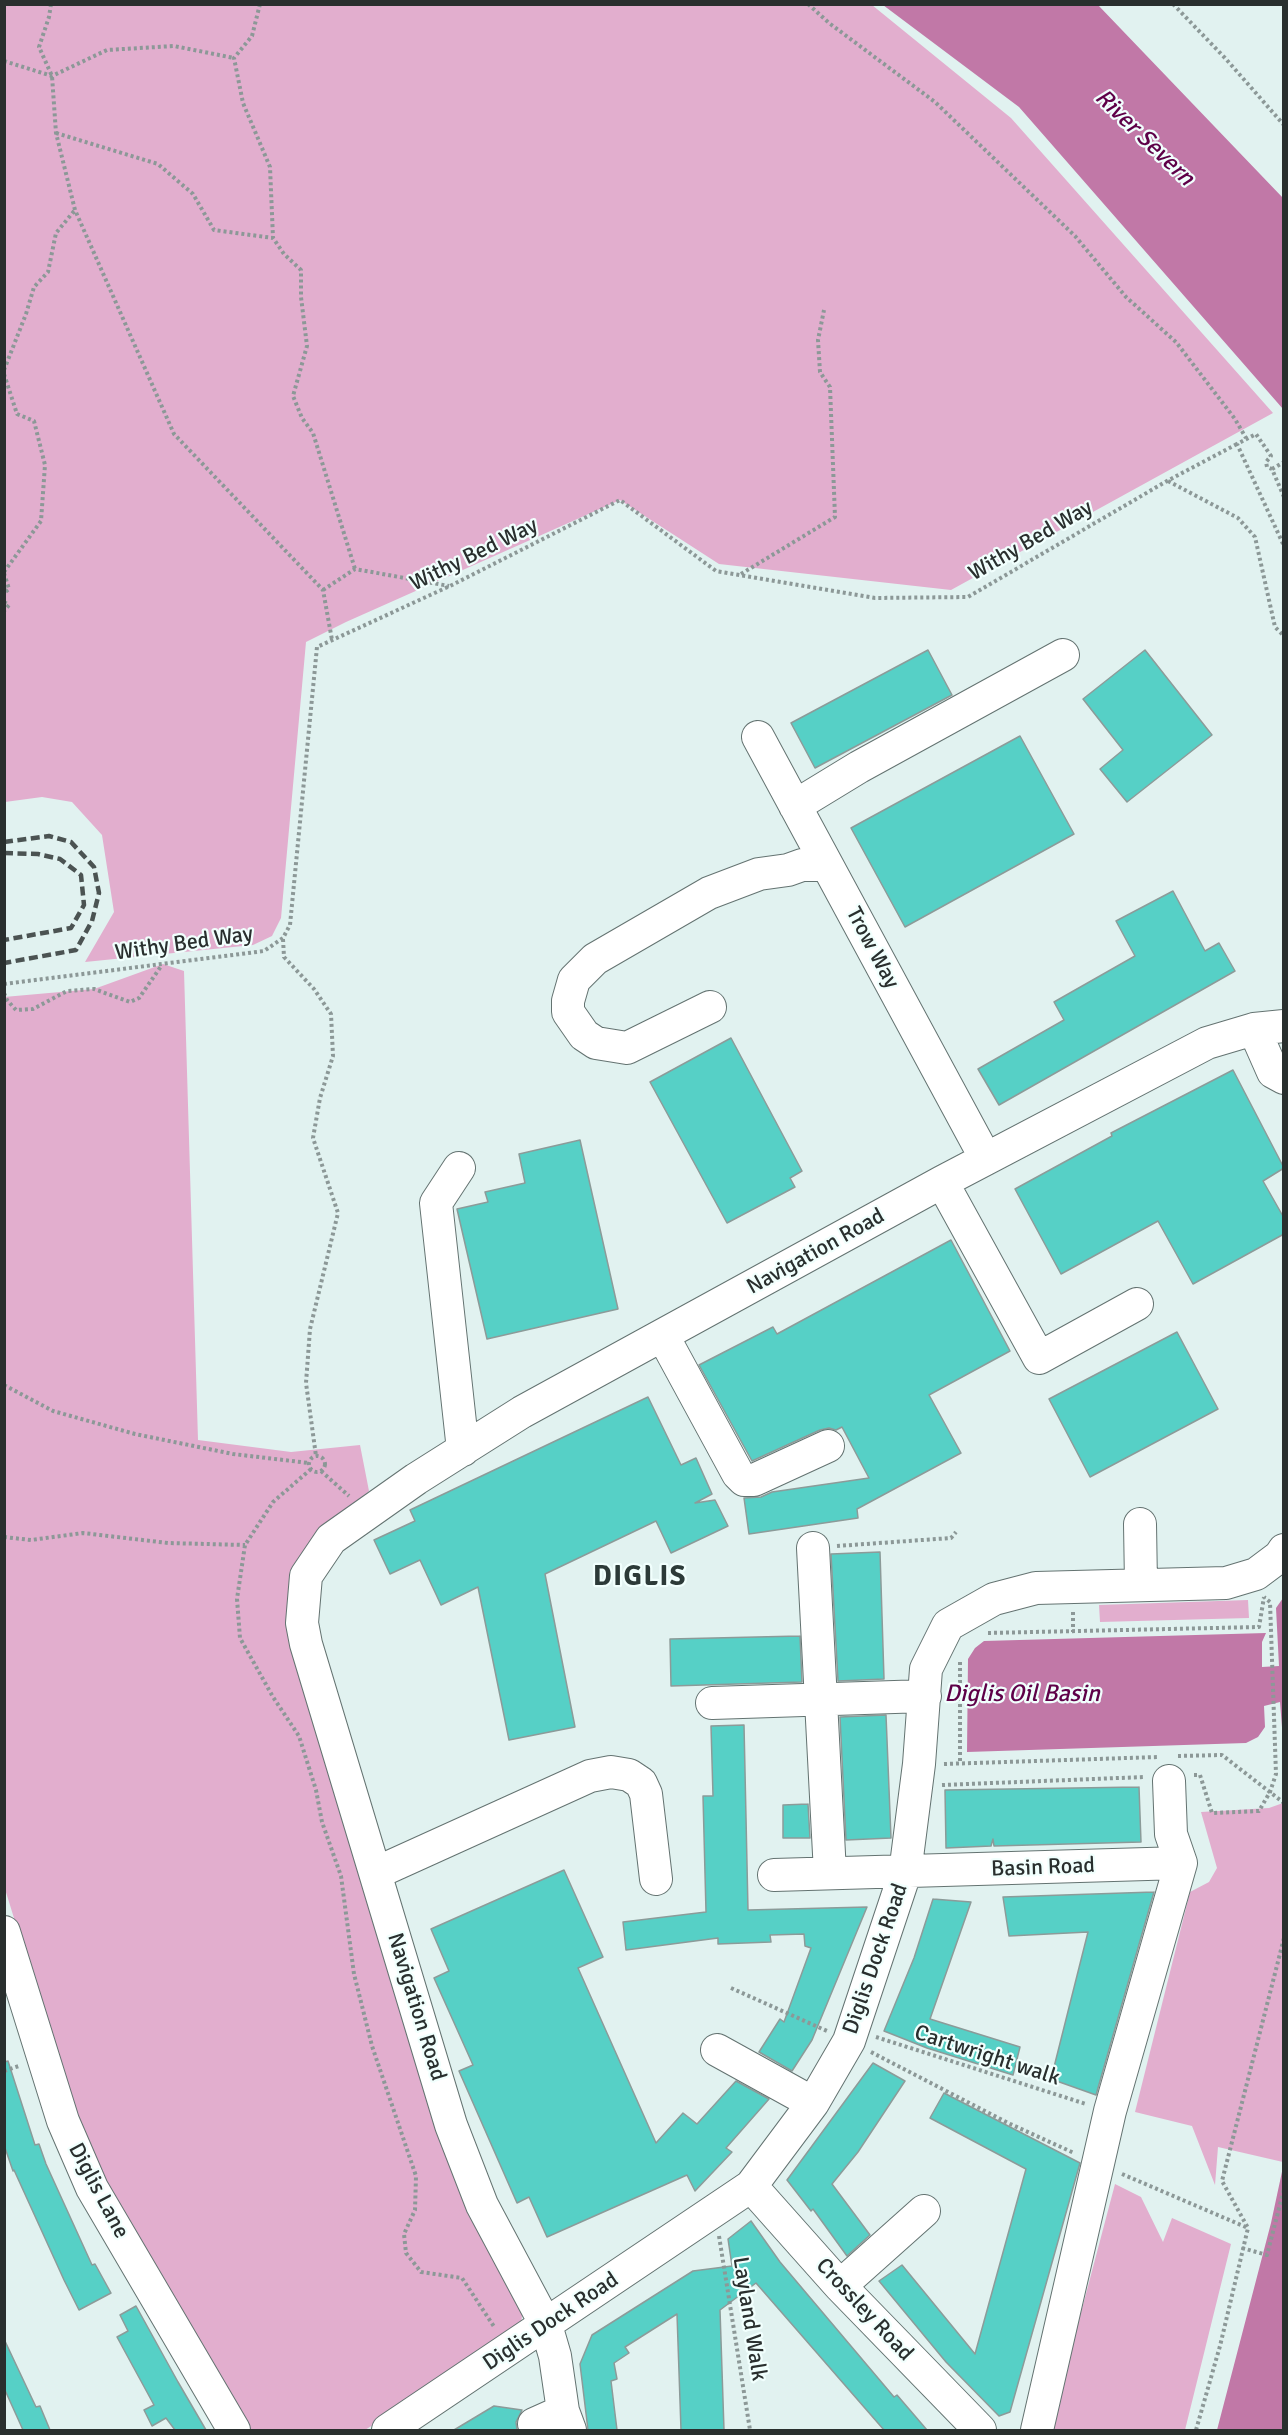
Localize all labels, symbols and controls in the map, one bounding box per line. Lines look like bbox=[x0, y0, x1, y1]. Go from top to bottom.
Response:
water label: River Severn bbox=[1088, 84, 1200, 192]
street label: Withy Bed Way bbox=[964, 495, 1098, 587]
street label: Withy Bed Way bbox=[406, 513, 542, 597]
street label: Trow Way bbox=[840, 903, 904, 993]
street label: Withy Bed Way bbox=[113, 921, 255, 967]
street label: Navigation Road bbox=[743, 1203, 889, 1301]
district label: DIGLIS bbox=[593, 1561, 687, 1595]
water label: Diglis Oil Basin bbox=[944, 1681, 1100, 1709]
street label: Basin Road bbox=[991, 1853, 1095, 1883]
street label: Diglis Dock Road bbox=[838, 1880, 914, 2038]
street label: Navigation Road bbox=[381, 1930, 451, 2084]
street label: Cartwright walk bbox=[911, 2020, 1063, 2092]
street label: Diglis Lane bbox=[62, 2139, 134, 2243]
street label: Crossley Road bbox=[810, 2253, 918, 2367]
street label: Layland Walk bbox=[726, 2255, 772, 2383]
street label: Diglis Dock Road bbox=[478, 2267, 624, 2377]

